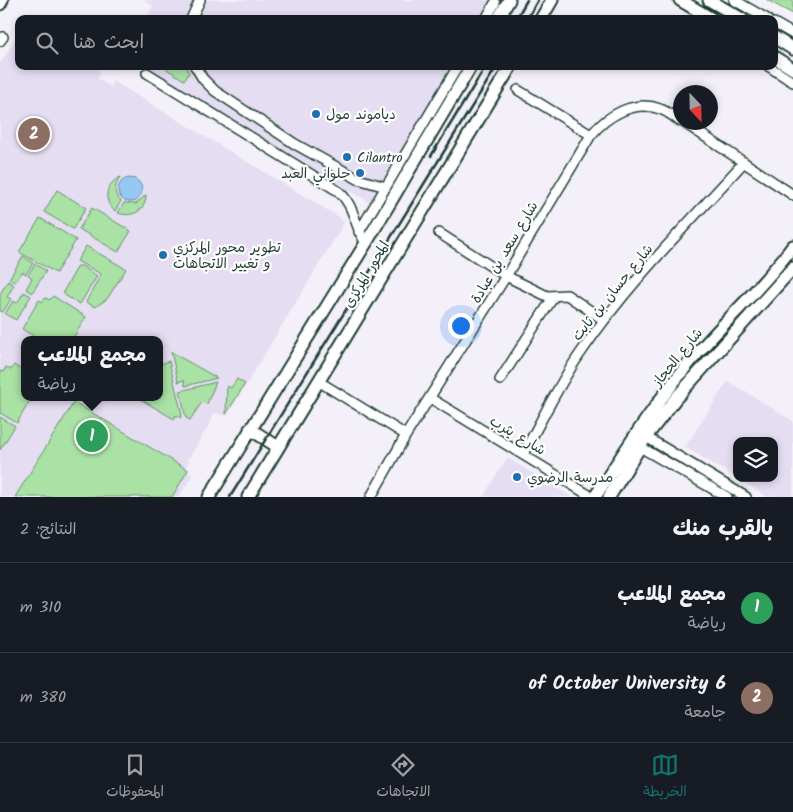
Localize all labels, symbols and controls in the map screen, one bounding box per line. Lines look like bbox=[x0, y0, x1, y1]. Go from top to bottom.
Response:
search box bbox=[15, 15, 778, 70]
text: ابحث هنا bbox=[73, 28, 144, 58]
icon: search bbox=[33, 29, 61, 57]
north arrow bbox=[673, 85, 718, 130]
place label: دياموند مول bbox=[326, 104, 396, 126]
marker: دياموند مول bbox=[310, 108, 322, 120]
pin: 2 bbox=[18, 115, 50, 153]
place label: Cilantro bbox=[357, 147, 403, 169]
marker: Cilantro bbox=[341, 151, 353, 163]
place label: حلواني العبد bbox=[281, 163, 350, 186]
marker: حلواني العبد bbox=[354, 167, 366, 179]
street label: شارع سعد بن عبادة bbox=[466, 197, 544, 308]
place label: تطوير محور المركزي و تغيير الاتجاهات bbox=[173, 237, 282, 275]
street label: المحور المركزى bbox=[338, 237, 396, 312]
street label: شارع حسان بن ثابت bbox=[567, 239, 659, 346]
marker: تطوير محور المركزي و تغيير الاتجاهات bbox=[157, 249, 169, 261]
your location bbox=[448, 313, 474, 339]
street label: شارع الحجاز bbox=[646, 323, 709, 393]
popup bbox=[21, 336, 163, 401]
text: مجمع الملاعب bbox=[38, 341, 146, 371]
text: رياضة bbox=[38, 372, 76, 397]
street label: شارع يثرب bbox=[485, 410, 550, 461]
pin: 1 bbox=[76, 417, 108, 455]
map controls bbox=[733, 437, 778, 482]
button: layers bbox=[733, 437, 778, 482]
place label: مدرسة الرضوي bbox=[527, 467, 613, 489]
marker: مدرسة الرضوي bbox=[511, 471, 523, 483]
text: بالقرب منك bbox=[673, 513, 773, 546]
text: النتائج: 2 bbox=[20, 517, 77, 542]
text: مجمع الملاعب bbox=[617, 580, 726, 610]
text: 310 m bbox=[20, 595, 61, 620]
text: 1 bbox=[755, 595, 759, 620]
text: رياضة bbox=[688, 611, 726, 636]
text: 6 of October University bbox=[528, 669, 726, 699]
text: 380 m bbox=[20, 685, 66, 710]
text: 2 bbox=[752, 685, 762, 710]
text: جامعة bbox=[684, 700, 726, 725]
tab: المحفوظات bbox=[106, 751, 164, 804]
tab: الاتجاهات bbox=[376, 751, 431, 804]
tab: الخريطة bbox=[643, 751, 687, 804]

